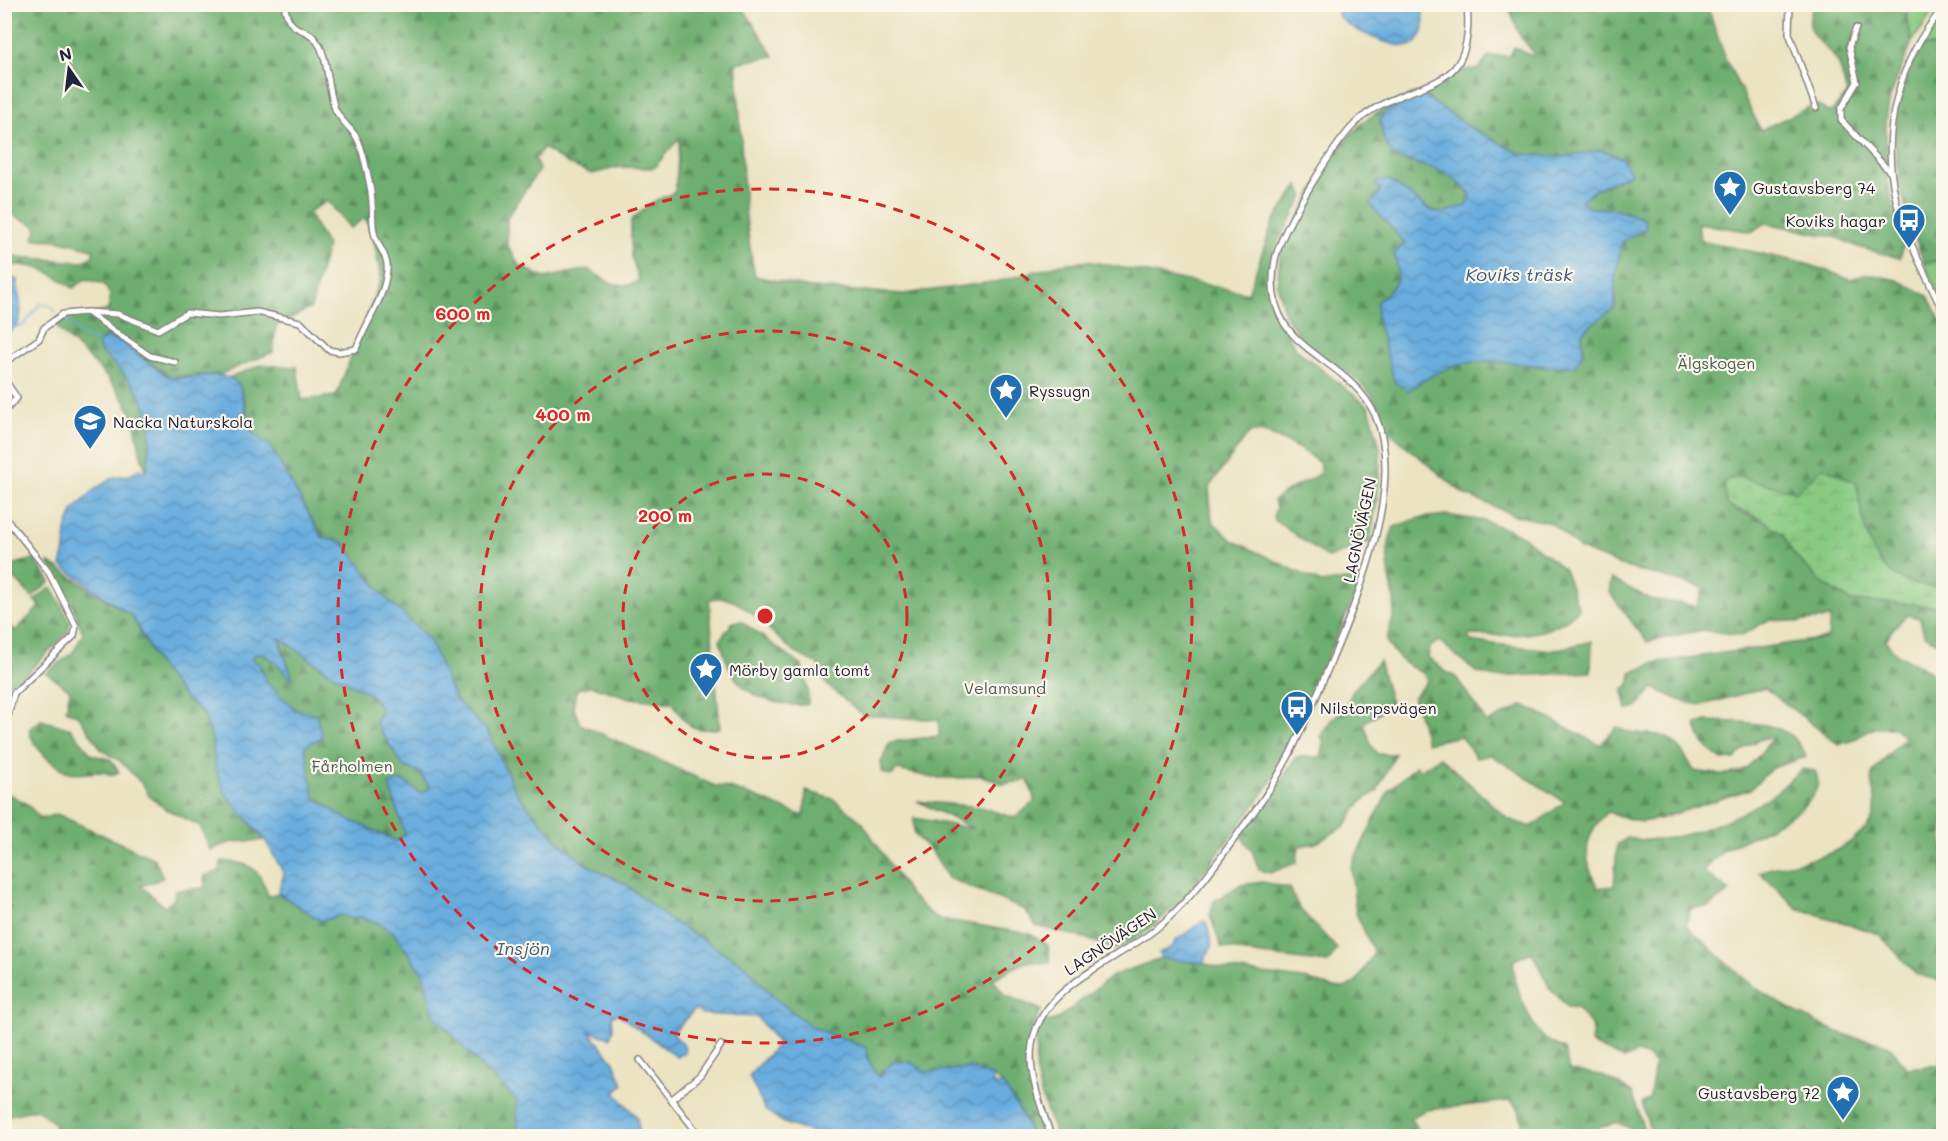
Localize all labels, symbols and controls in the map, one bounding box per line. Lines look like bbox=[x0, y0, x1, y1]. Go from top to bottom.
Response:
north arrow bbox=[39, 39, 99, 99]
text: N bbox=[57, 42, 74, 66]
place icon: Gustavsberg 74 bbox=[1712, 169, 1748, 216]
place label: Gustavsberg 74 bbox=[1753, 177, 1876, 198]
bus stop icon: Koviks hagar bbox=[1891, 202, 1927, 249]
place label: Koviks hagar bbox=[1786, 210, 1886, 231]
water label: Koviks träsk bbox=[1465, 262, 1573, 286]
text: 600 m bbox=[436, 301, 490, 325]
park label: Älgskogen bbox=[1677, 352, 1755, 373]
place icon: Ryssugn bbox=[988, 372, 1024, 419]
place label: Ryssugn bbox=[1029, 380, 1090, 401]
text: 400 m bbox=[535, 402, 591, 426]
school or university icon: Nacka Naturskola bbox=[72, 403, 108, 450]
place label: Nacka Naturskola bbox=[113, 411, 253, 432]
street label: LAGNÖVÄGEN bbox=[1338, 476, 1380, 584]
text: 200 m bbox=[638, 503, 692, 527]
centre of rings bbox=[755, 606, 775, 626]
place icon: Mörby gamla tomt bbox=[688, 651, 724, 698]
place label: Mörby gamla tomt bbox=[729, 659, 870, 680]
park label: Velamsund bbox=[964, 677, 1046, 698]
bus stop icon: Nilstorpsvägen bbox=[1279, 689, 1315, 736]
place label: Nilstorpsvägen bbox=[1320, 697, 1437, 718]
park label: Fårholmen bbox=[312, 755, 393, 776]
street label: LAGNÖVÄGEN bbox=[1060, 902, 1160, 980]
water label: Insjön bbox=[496, 936, 550, 960]
place icon: Gustavsberg 72 bbox=[1825, 1074, 1861, 1121]
place label: Gustavsberg 72 bbox=[1698, 1082, 1820, 1103]

